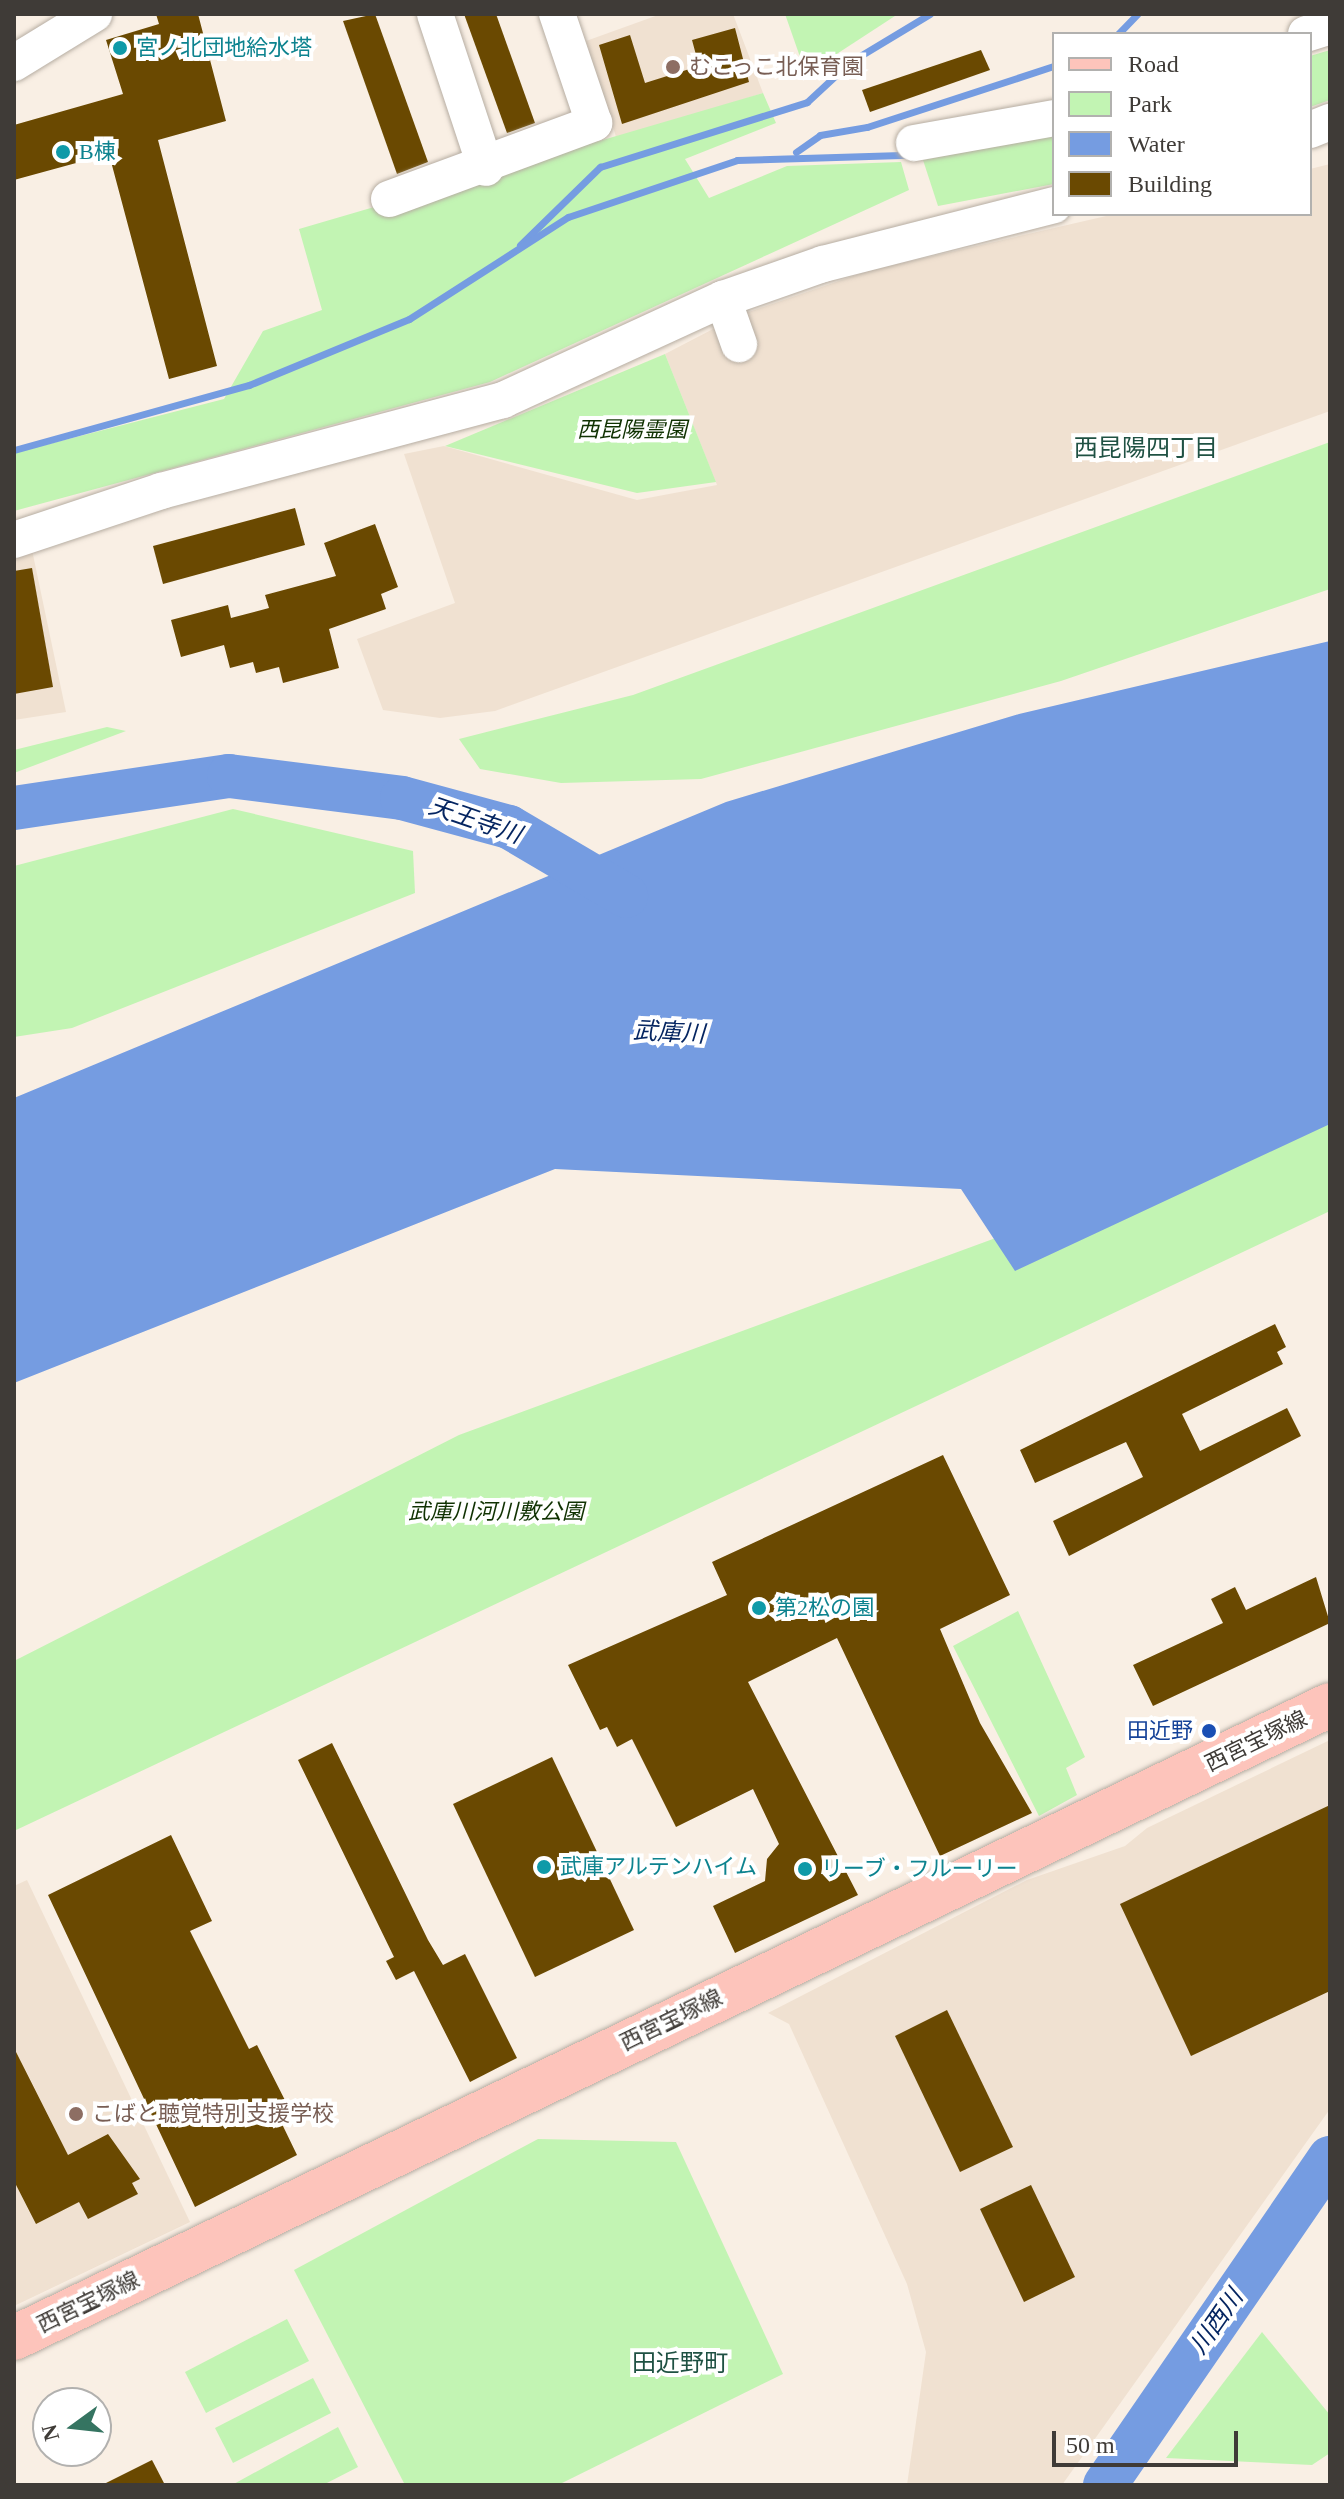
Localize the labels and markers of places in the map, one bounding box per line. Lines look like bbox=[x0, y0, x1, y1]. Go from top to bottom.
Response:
place label: 宮ノ北団地給水塔 bbox=[136, 35, 312, 61]
marker: 宮ノ北団地給水塔 bbox=[111, 39, 129, 57]
place label: むこっこ北保育園 bbox=[689, 54, 865, 80]
marker: むこっこ北保育園 bbox=[664, 58, 682, 76]
place label: B棟 bbox=[79, 139, 116, 165]
marker: B棟 bbox=[54, 143, 72, 161]
place label: 第2松の園 bbox=[775, 1595, 874, 1621]
marker: 第2松の園 bbox=[750, 1599, 768, 1617]
place label: 田近野 bbox=[1127, 1718, 1193, 1744]
marker: 田近野 bbox=[1200, 1722, 1218, 1740]
place label: 武庫アルテンハイム bbox=[560, 1854, 758, 1880]
place label: リーブ・フルーリー bbox=[821, 1856, 1019, 1882]
marker: 武庫アルテンハイム bbox=[535, 1858, 553, 1876]
marker: リーブ・フルーリー bbox=[796, 1860, 814, 1878]
place label: こばと聴覚特別支援学校 bbox=[92, 2101, 334, 2127]
marker: こばと聴覚特別支援学校 bbox=[67, 2105, 85, 2123]

